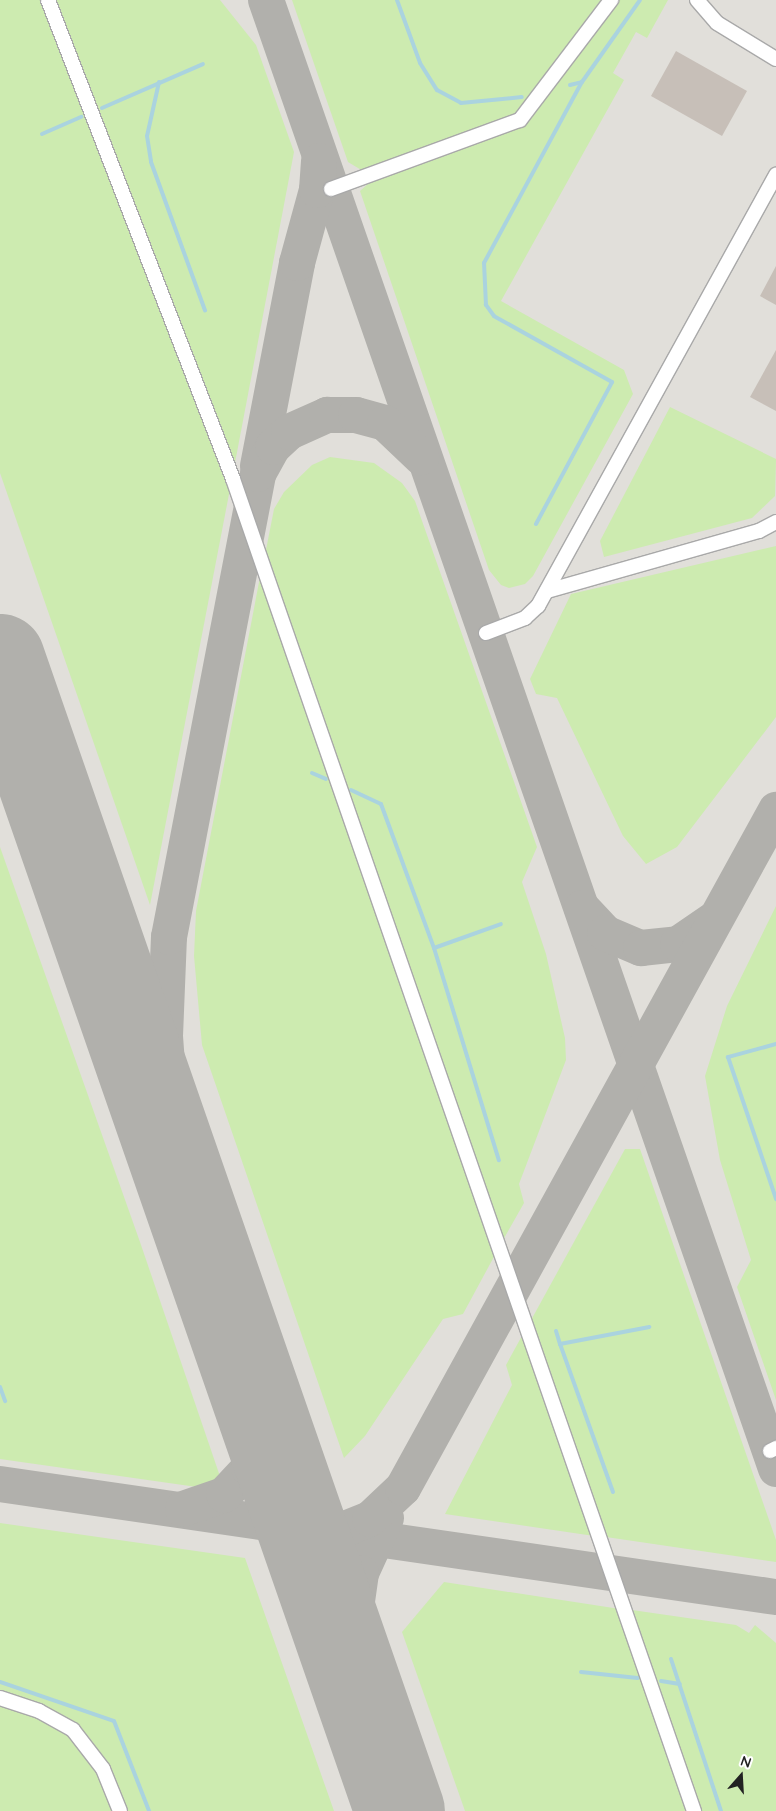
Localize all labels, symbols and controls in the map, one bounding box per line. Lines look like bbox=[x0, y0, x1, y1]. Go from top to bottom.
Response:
north arrow bbox=[716, 1751, 766, 1801]
text: N bbox=[738, 1752, 754, 1772]

